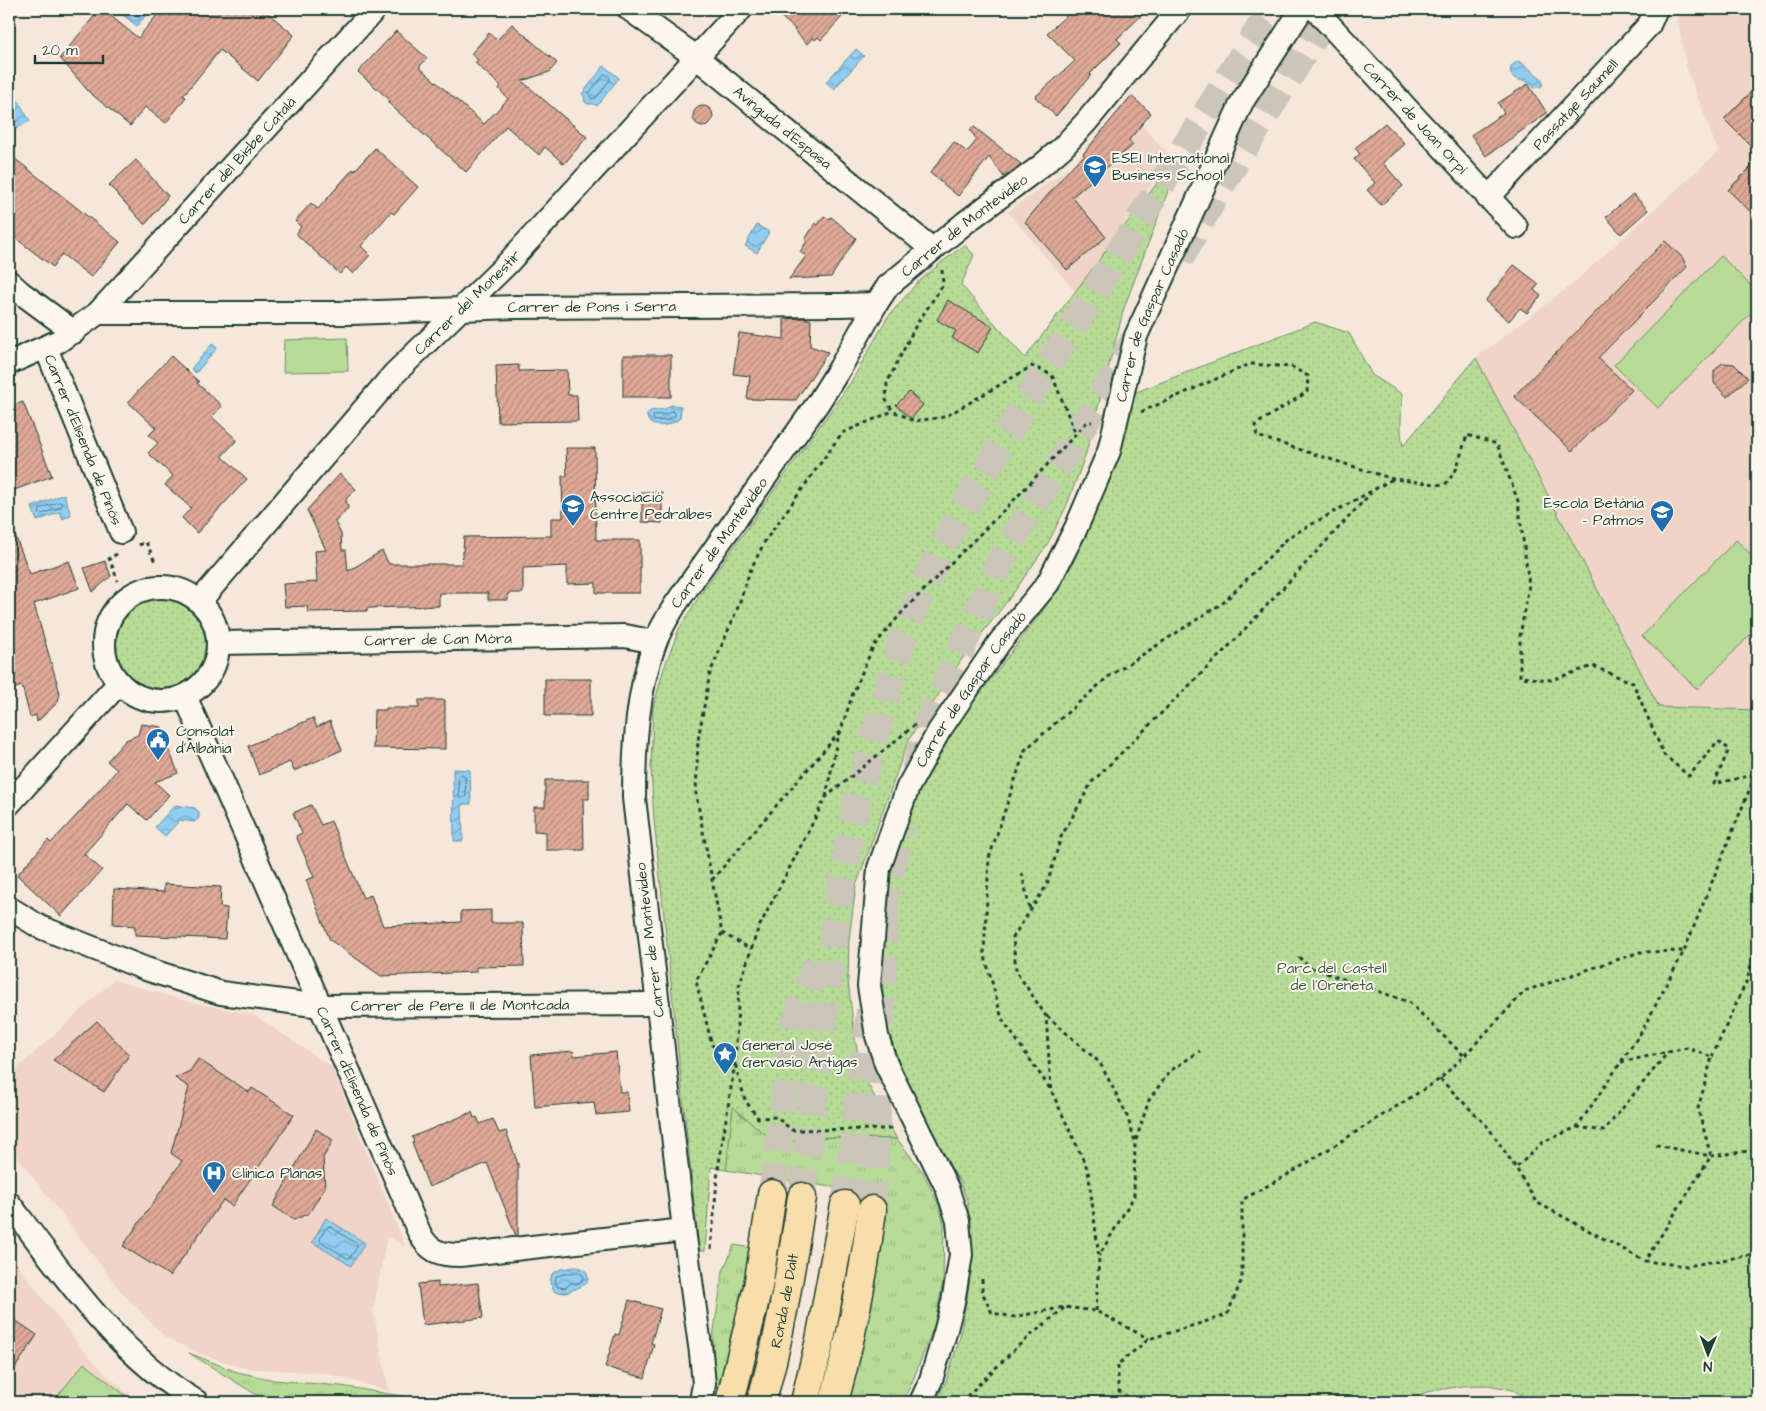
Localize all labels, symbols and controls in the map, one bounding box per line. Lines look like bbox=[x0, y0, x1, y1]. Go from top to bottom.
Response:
scale bar bbox=[35, 32, 102, 64]
text: 20 m bbox=[42, 40, 78, 61]
street label: Passatge Saumell bbox=[1528, 54, 1623, 154]
street label: Carrer de Joan Orpí bbox=[1358, 57, 1473, 179]
street label: Avinguda d'Espasa bbox=[729, 81, 837, 174]
street label: Carrer del Bisbe Català bbox=[173, 92, 301, 229]
place label: ESEI International Business School bbox=[1112, 148, 1229, 186]
school or university icon: ESEI International Business School bbox=[1082, 154, 1108, 188]
street label: Carrer de Montevideo bbox=[896, 169, 1032, 282]
street label: Carrer de Gaspar Casadó bbox=[1110, 224, 1194, 404]
street label: Carrer del Monestir bbox=[409, 245, 525, 360]
street label: Carrer de Pons i Serra bbox=[507, 296, 677, 318]
street label: Carrer d'Elisenda de Pinós bbox=[39, 351, 128, 529]
street label: Carrer de Montevideo bbox=[665, 473, 773, 612]
place label: Associació Centre Pedralbes bbox=[590, 487, 713, 525]
school or university icon: Associació Centre Pedralbes bbox=[560, 493, 586, 527]
place label: Escola Betània - Patmos bbox=[1544, 493, 1644, 531]
school or university icon: Escola Betània - Patmos bbox=[1649, 499, 1675, 533]
street label: Carrer de Gaspar Casadó bbox=[911, 606, 1032, 771]
street label: Carrer de Can Móra bbox=[364, 627, 512, 651]
place label: Consolat d'Albània bbox=[176, 721, 235, 759]
public building icon: Consolat d'Albània bbox=[145, 727, 171, 761]
street label: Carrer de Montevideo bbox=[630, 861, 670, 1019]
park label: Parc del Castell de l'Oreneta bbox=[1277, 958, 1387, 996]
street label: Carrer de Pere II de Montcada bbox=[351, 994, 570, 1016]
street label: Carrer d'Elisenda de Pinós bbox=[311, 1003, 404, 1179]
place label: General José Gervasio Artigas bbox=[742, 1035, 858, 1074]
place icon: General José Gervasio Artigas bbox=[712, 1041, 738, 1075]
hospital icon: Clínica Planas bbox=[201, 1160, 227, 1194]
place label: Clínica Planas bbox=[232, 1163, 323, 1184]
street label: Ronda de Dalt bbox=[765, 1252, 803, 1350]
north arrow bbox=[1684, 1328, 1734, 1378]
text: N bbox=[1703, 1356, 1712, 1376]

